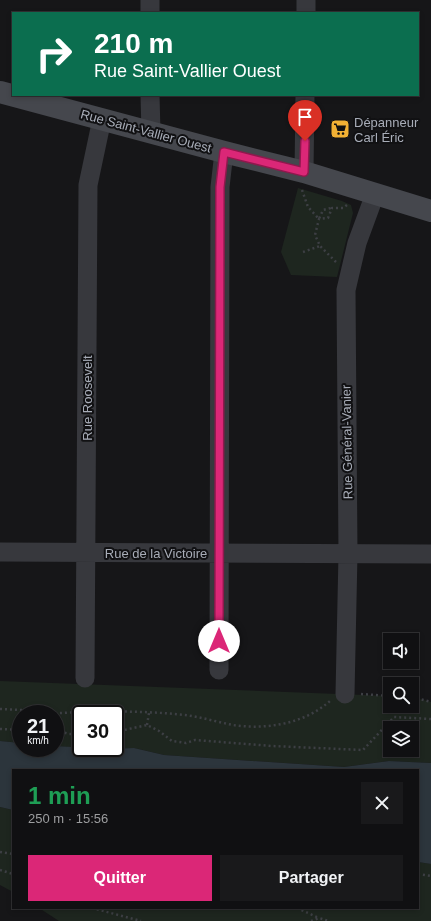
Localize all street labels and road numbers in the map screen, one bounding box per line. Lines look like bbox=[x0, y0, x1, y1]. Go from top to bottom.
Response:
street label: Rue Saint-Vallier Ouest bbox=[79, 106, 213, 156]
street label: Rue Roosevelt bbox=[80, 355, 95, 441]
street label: Rue Général-Vanier bbox=[338, 384, 355, 499]
street label: Rue de la Victoire bbox=[105, 546, 207, 561]

